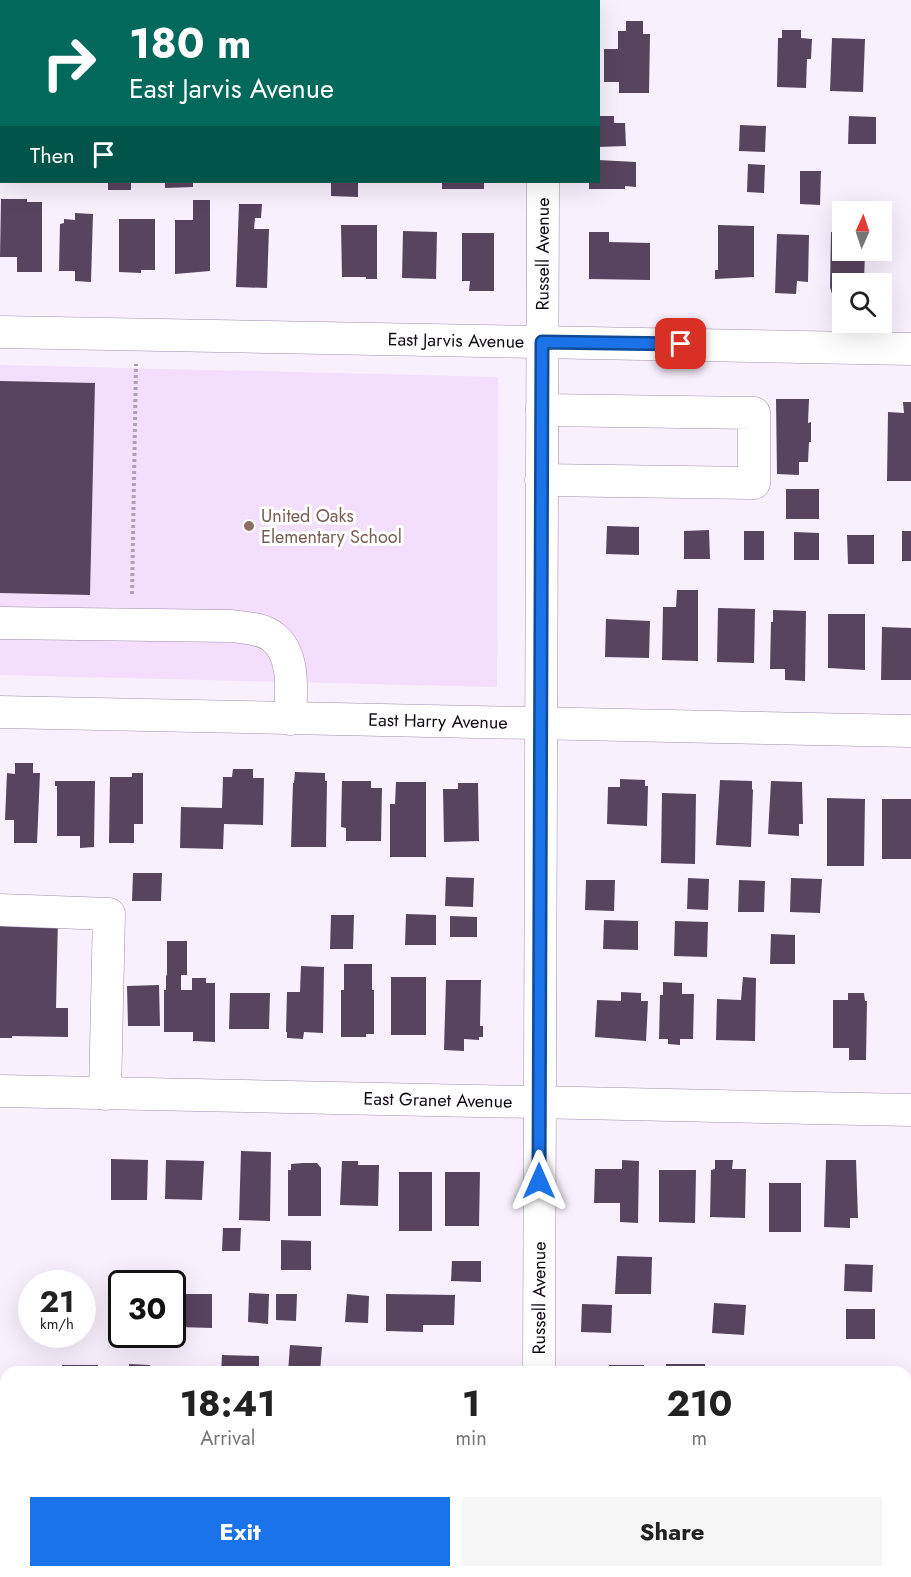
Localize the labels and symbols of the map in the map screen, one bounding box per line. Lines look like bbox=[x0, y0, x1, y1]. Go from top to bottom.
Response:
street label: Russell Avenue bbox=[530, 197, 556, 311]
north arrow bbox=[832, 201, 892, 261]
pin bbox=[655, 318, 706, 369]
street label: East Jarvis Avenue bbox=[387, 326, 524, 355]
place label: United Oaks Elementary School bbox=[261, 503, 402, 550]
marker: United Oaks Elementary School bbox=[242, 519, 256, 533]
street label: East Harry Avenue bbox=[368, 707, 508, 736]
street label: East Granet Avenue bbox=[363, 1086, 513, 1115]
position arrow bbox=[507, 1149, 571, 1213]
street label: Russell Avenue bbox=[526, 1241, 552, 1355]
speed limit sign: 30 bbox=[108, 1270, 186, 1348]

